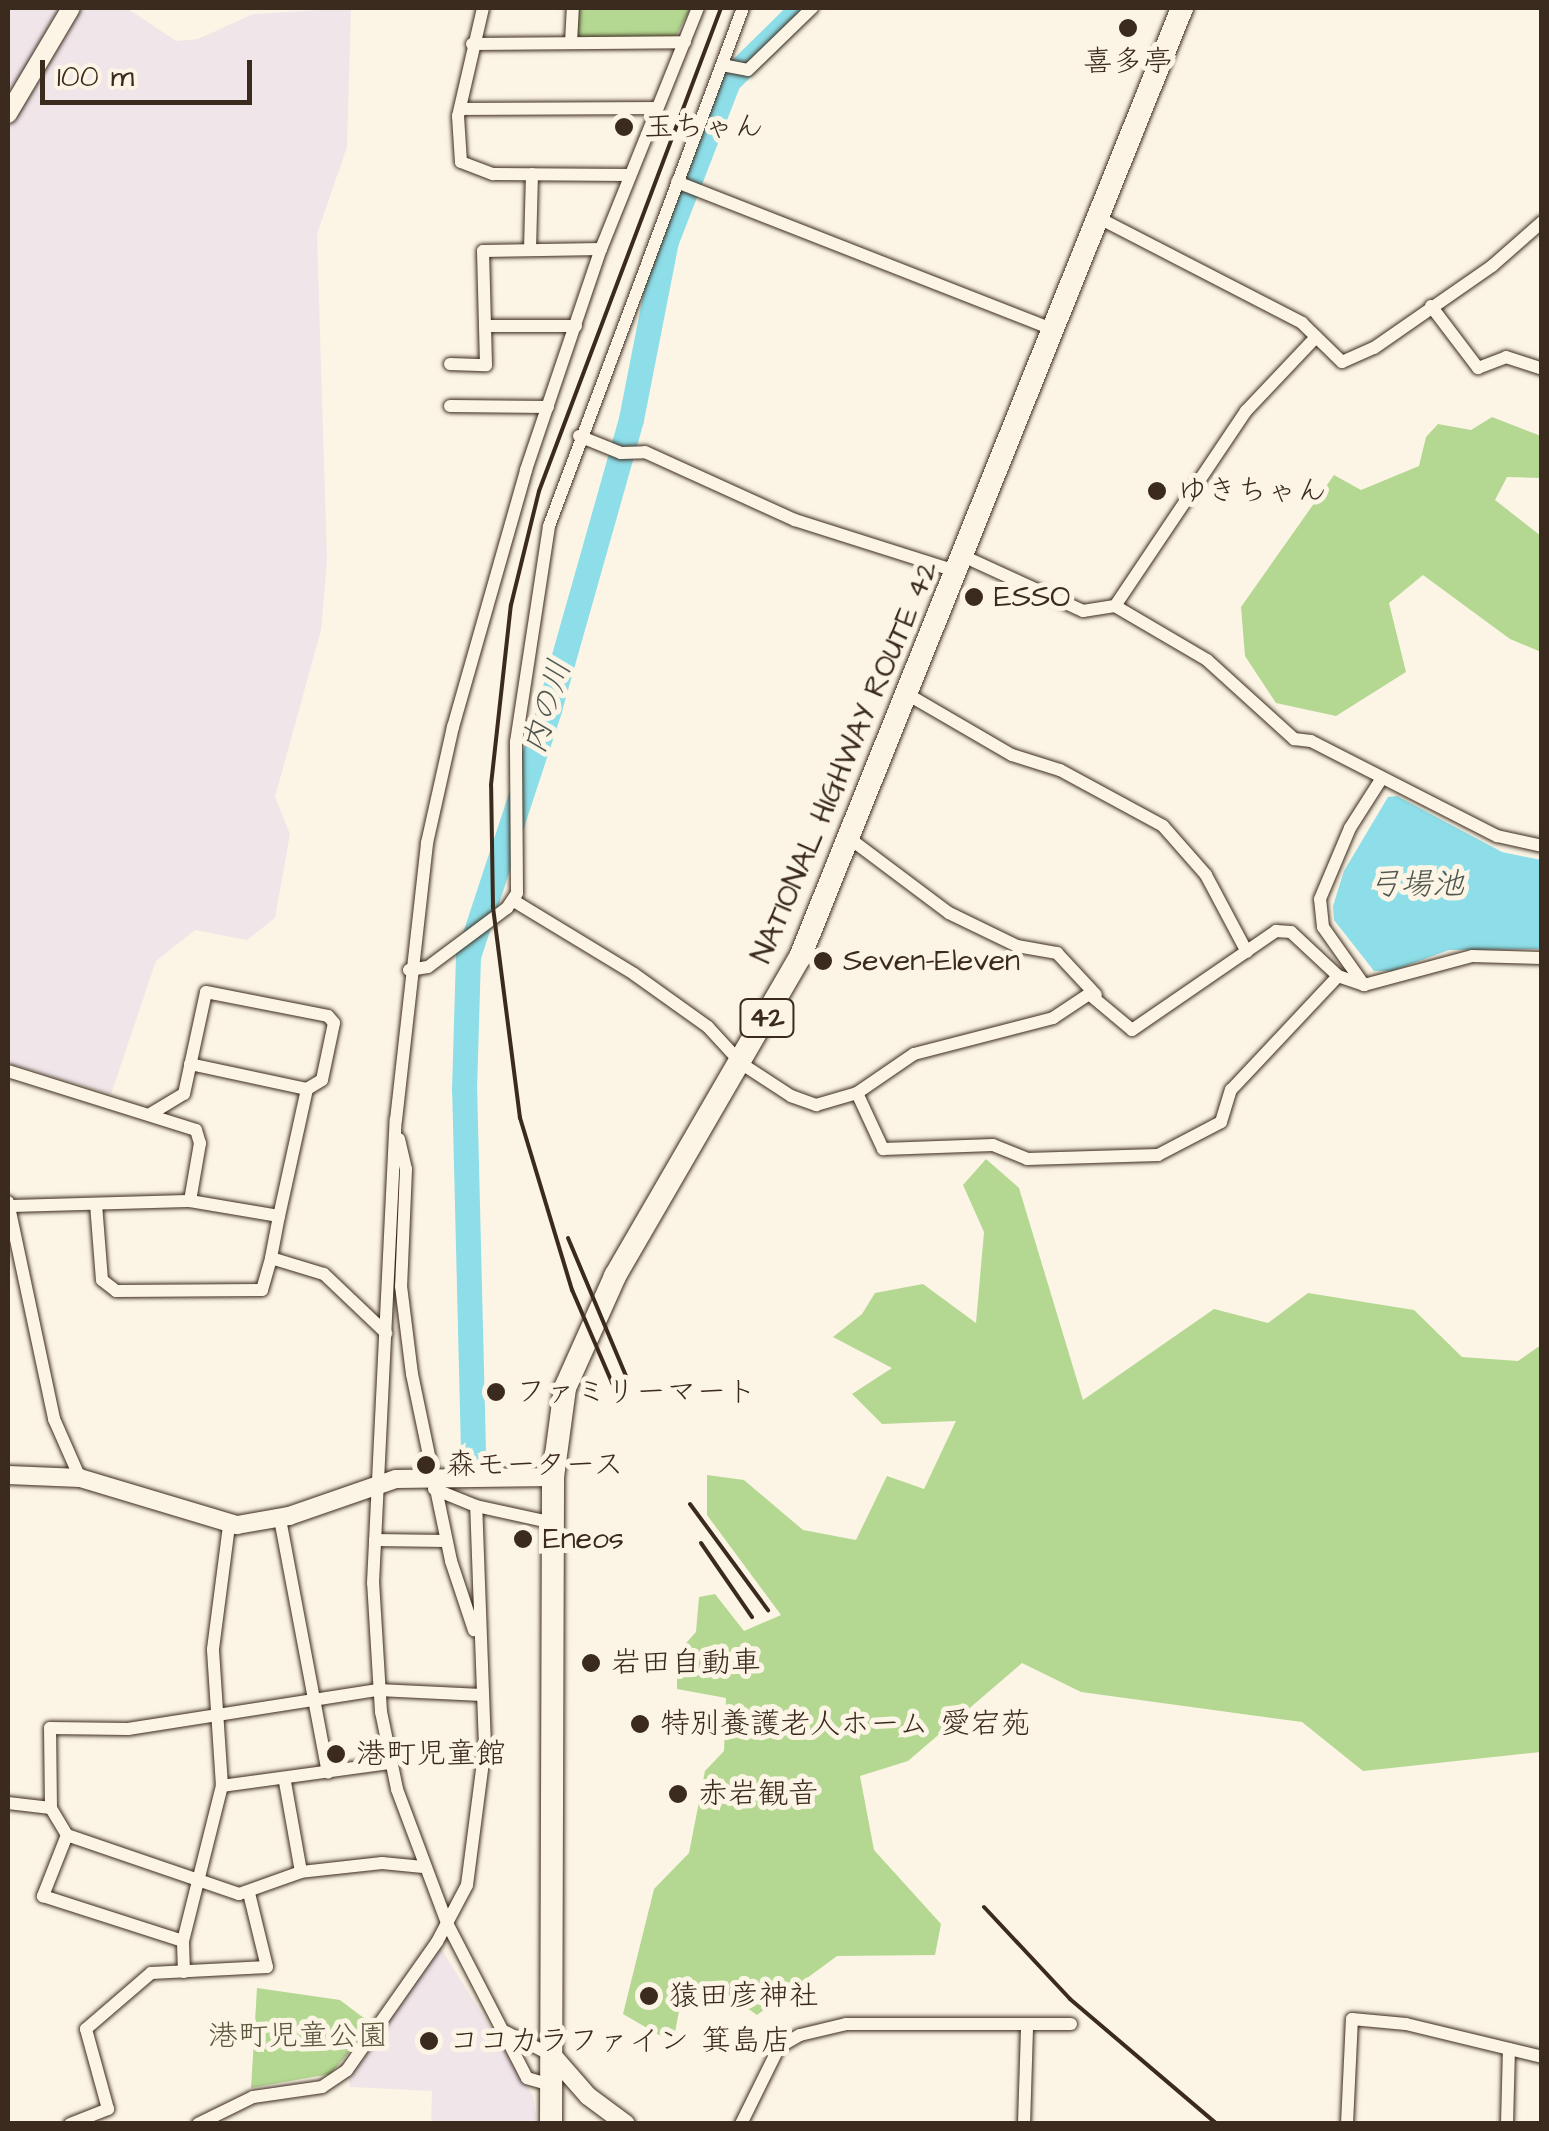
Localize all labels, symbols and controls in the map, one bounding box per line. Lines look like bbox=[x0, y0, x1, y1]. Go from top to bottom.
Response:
marker: 喜多亭 bbox=[1117, 17, 1139, 39]
scale bar bbox=[45, 40, 258, 102]
place label: 喜多亭 bbox=[1083, 44, 1173, 80]
text: 100 m bbox=[57, 56, 134, 98]
place label: 玉ちゃん bbox=[644, 109, 764, 145]
marker: 玉ちゃん bbox=[613, 116, 635, 138]
place label: ゆきちゃん bbox=[1177, 473, 1327, 509]
marker: ゆきちゃん bbox=[1146, 480, 1168, 502]
street label: NATIONAL HIGHWAY ROUTE 42 bbox=[744, 555, 946, 969]
place label: ESSO bbox=[994, 579, 1070, 615]
marker: ESSO bbox=[963, 586, 985, 608]
water label: 内の川 bbox=[516, 655, 580, 759]
water label: 弓場池 bbox=[1368, 866, 1464, 904]
place label: Seven-Eleven bbox=[843, 943, 1020, 979]
marker: Seven-Eleven bbox=[812, 950, 834, 972]
road number: 42 bbox=[737, 995, 797, 1041]
place label: ファミリーマート bbox=[516, 1374, 756, 1410]
marker: ファミリーマート bbox=[485, 1381, 507, 1403]
place label: 森モータース bbox=[446, 1447, 626, 1483]
marker: 森モータース bbox=[415, 1454, 437, 1476]
place label: Eneos bbox=[543, 1521, 624, 1557]
marker: Eneos bbox=[512, 1528, 534, 1550]
place label: 岩田自動車 bbox=[611, 1645, 761, 1681]
marker: 岩田自動車 bbox=[580, 1652, 602, 1674]
place label: 特別養護老人ホーム 愛宕苑 bbox=[660, 1706, 1032, 1742]
marker: 特別養護老人ホーム 愛宕苑 bbox=[629, 1713, 651, 1735]
place label: 港町児童館 bbox=[356, 1736, 506, 1772]
marker: 港町児童館 bbox=[325, 1743, 347, 1765]
place label: 赤岩観音 bbox=[698, 1776, 818, 1812]
marker: 赤岩観音 bbox=[667, 1783, 689, 1805]
place label: 猿田彦神社 bbox=[669, 1978, 819, 2014]
marker: 猿田彦神社 bbox=[638, 1985, 660, 2007]
park label: 港町児童公園 bbox=[208, 2018, 388, 2054]
place label: ココカラファイン 箕島店 bbox=[449, 2023, 791, 2059]
marker: ココカラファイン 箕島店 bbox=[418, 2030, 440, 2052]

